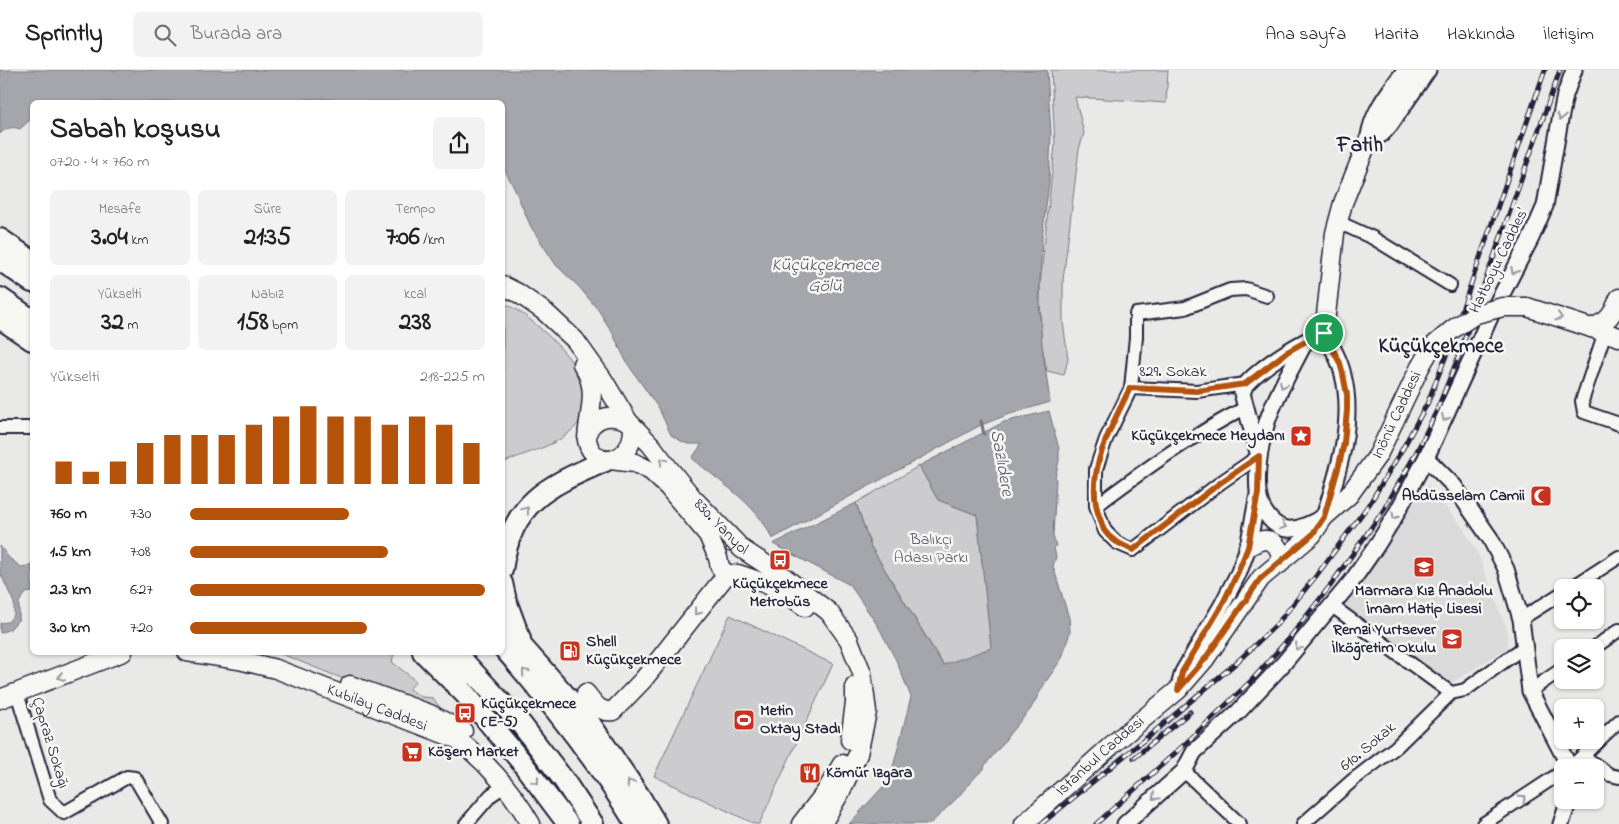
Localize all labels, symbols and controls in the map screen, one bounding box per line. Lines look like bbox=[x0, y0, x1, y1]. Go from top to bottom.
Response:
search box bbox=[133, 12, 483, 57]
text: Sprintly bbox=[25, 17, 103, 52]
icon: search bbox=[151, 21, 179, 49]
text: Burada ara bbox=[191, 21, 282, 48]
text: Ana sayfa bbox=[1265, 22, 1346, 48]
text: Harita bbox=[1374, 22, 1419, 48]
text: Hakkında bbox=[1447, 22, 1515, 48]
text: İletişim bbox=[1543, 22, 1594, 48]
text: Sabah koşusu bbox=[50, 110, 221, 151]
one-way arrow bbox=[1556, 112, 1566, 121]
button: share bbox=[433, 117, 485, 169]
district label: Fatih bbox=[1336, 131, 1383, 161]
text: 07:20 · 4 × 760 m bbox=[50, 150, 150, 174]
text: Mesafe bbox=[99, 199, 141, 220]
text: Süre bbox=[254, 199, 281, 220]
text: Tempo bbox=[395, 199, 435, 220]
street label: Hatboyu Caddes' bbox=[1463, 204, 1535, 318]
text: 3.04 bbox=[91, 220, 128, 256]
text: 21:35 bbox=[244, 220, 291, 256]
text: 7:06 bbox=[386, 220, 420, 256]
text: km bbox=[128, 230, 148, 251]
text: /km bbox=[420, 230, 445, 251]
water label: Küçükçekmece Gölü bbox=[771, 253, 879, 300]
one-way arrow bbox=[1510, 265, 1520, 274]
text: Yükselti bbox=[98, 284, 142, 305]
text: Nabız bbox=[251, 284, 284, 305]
text: kcal bbox=[404, 284, 426, 305]
text: 32 bbox=[101, 305, 124, 341]
text: 158 bbox=[237, 305, 269, 341]
text: 238 bbox=[399, 305, 431, 341]
one-way arrow bbox=[1554, 311, 1562, 321]
pin bbox=[1303, 312, 1345, 354]
text: m bbox=[124, 315, 138, 336]
text: bpm bbox=[269, 315, 298, 336]
icon: arrive bbox=[1310, 319, 1338, 347]
district label: Küçükçekmece bbox=[1379, 332, 1504, 362]
street label: 829. Sokak bbox=[1140, 360, 1207, 384]
text: Yükselti bbox=[50, 365, 100, 389]
text: 218–225 m bbox=[420, 365, 485, 389]
street label: İnönü Caddesi bbox=[1366, 367, 1428, 465]
one-way arrow bbox=[1279, 380, 1289, 389]
one-way arrow bbox=[1441, 413, 1451, 422]
place label: Küçükçekmece Meydanı bbox=[1131, 424, 1285, 449]
place icon: Küçükçekmece Meydanı bbox=[1289, 424, 1313, 448]
water label: Sazlıdere bbox=[982, 428, 1020, 499]
one-way arrow bbox=[660, 457, 669, 467]
place label: Abdüsselam Camii bbox=[1402, 484, 1525, 508]
mosque icon: Abdüsselam Camii bbox=[1529, 484, 1553, 508]
street label: 830. Yanyol bbox=[688, 493, 753, 562]
text: 760 m bbox=[50, 502, 87, 526]
text: 7:30 bbox=[130, 502, 151, 526]
one-way arrow bbox=[520, 506, 529, 516]
one-way arrow bbox=[1391, 511, 1401, 520]
one-way arrow bbox=[1278, 521, 1287, 531]
park label: Balıkçı Adası Parkı bbox=[894, 528, 968, 570]
text: 1.5 km bbox=[50, 540, 91, 564]
text: 7:08 bbox=[130, 540, 151, 564]
bus stop icon: Küçükçekmece Metrobüs bbox=[768, 548, 792, 572]
school or university icon: Marmara Kız Anadolu İmam Hatip Lisesi bbox=[1412, 555, 1436, 579]
place label: Küçükçekmece Metrobüs bbox=[732, 572, 828, 614]
text: 2.3 km bbox=[50, 578, 91, 602]
text: 6:27 bbox=[130, 578, 153, 602]
place label: Marmara Kız Anadolu İmam Hatip Lisesi bbox=[1355, 579, 1493, 621]
map controls bbox=[1554, 579, 1604, 809]
button: locate bbox=[1554, 579, 1604, 629]
one-way arrow bbox=[694, 606, 702, 615]
text: 3.0 km bbox=[50, 616, 90, 640]
text: 7:20 bbox=[130, 616, 153, 640]
place label: Remzi Yurtsever İlköğretim Okulu bbox=[1332, 618, 1437, 661]
school or university icon: Remzi Yurtsever İlköğretim Okulu bbox=[1440, 627, 1464, 651]
place label: Shell Küçükçekmece bbox=[586, 630, 682, 672]
fuel station icon: Shell Küçükçekmece bbox=[558, 639, 582, 663]
button: layers bbox=[1554, 639, 1604, 689]
one-way arrow bbox=[1294, 641, 1303, 650]
one-way arrow bbox=[521, 668, 530, 677]
one-way arrow bbox=[57, 670, 66, 681]
street label: Kubilay Caddesi bbox=[323, 678, 431, 738]
place label: Küçükçekmece (E-5) bbox=[480, 692, 577, 734]
street label: Çapraz Sokağı bbox=[25, 694, 75, 792]
place label: Metin Oktay Stadı bbox=[760, 699, 841, 742]
button: + bbox=[1554, 699, 1604, 749]
bus stop icon: Küçükçekmece (E-5) bbox=[453, 701, 477, 725]
sports icon: Metin Oktay Stadı bbox=[732, 708, 756, 732]
street label: İstanbul Caddesi bbox=[1050, 710, 1150, 802]
street label: 610. Sokak bbox=[1335, 716, 1402, 778]
supermarket icon: Köşem Market bbox=[400, 740, 424, 764]
place label: Köşem Market bbox=[428, 740, 519, 764]
button: − bbox=[1554, 759, 1604, 809]
restaurant icon: Kömür Izgara bbox=[798, 761, 822, 785]
place label: Kömür Izgara bbox=[826, 761, 913, 786]
one-way arrow bbox=[530, 775, 538, 784]
one-way arrow bbox=[627, 779, 636, 788]
one-way arrow bbox=[1151, 792, 1160, 801]
one-way arrow bbox=[1517, 795, 1526, 804]

